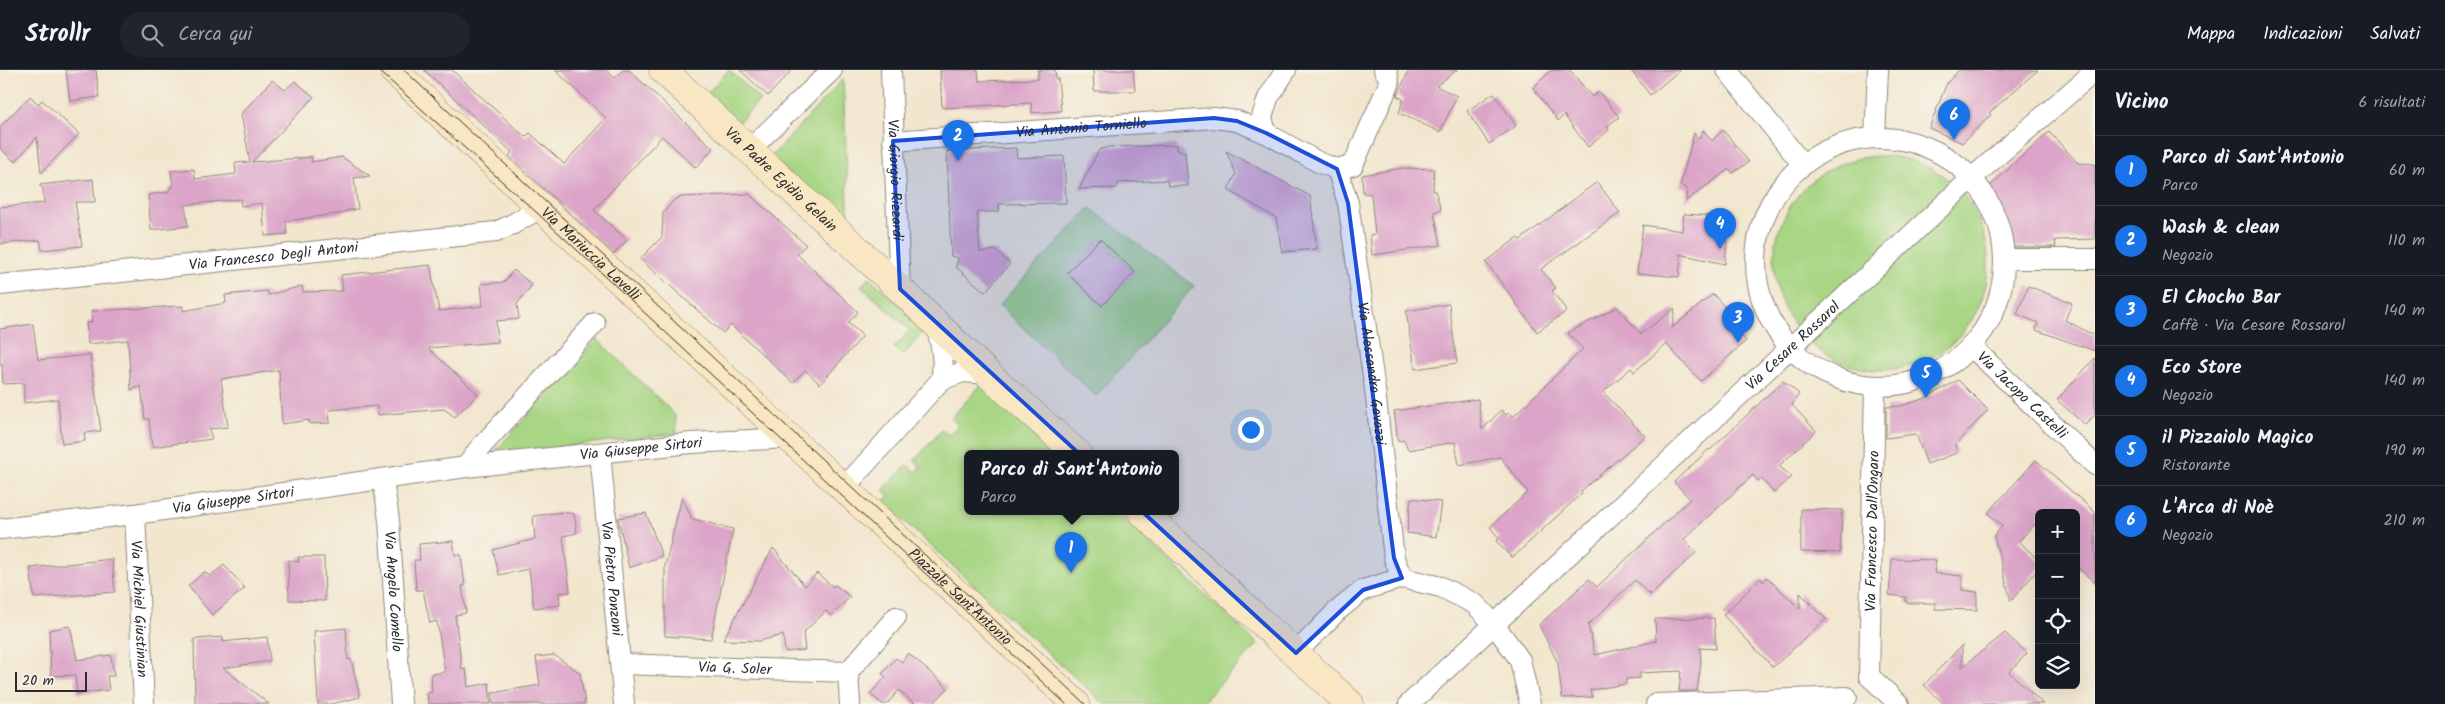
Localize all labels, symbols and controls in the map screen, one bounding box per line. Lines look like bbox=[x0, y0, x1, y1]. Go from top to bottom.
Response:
search box bbox=[120, 12, 470, 57]
text: Strollr bbox=[25, 15, 90, 54]
text: Cerca qui bbox=[178, 20, 252, 50]
text: Mappa bbox=[2187, 20, 2235, 49]
text: Indicazioni bbox=[2263, 20, 2342, 49]
text: Salvati bbox=[2370, 20, 2420, 49]
icon: search bbox=[138, 21, 166, 49]
text: Vicino bbox=[2115, 86, 2169, 119]
text: 6 risultati bbox=[2358, 90, 2425, 115]
pin: 6 bbox=[1938, 99, 1970, 140]
street label: Via Antonio Torniello bbox=[1015, 112, 1148, 145]
street label: Via Giorgio Rizzardi bbox=[880, 119, 909, 242]
pin: 2 bbox=[942, 120, 974, 161]
street label: Via Padre Egidio Gelain bbox=[719, 121, 843, 239]
text: Parco di Sant'Antonio bbox=[2162, 143, 2344, 173]
text: 1 bbox=[2129, 158, 2133, 183]
text: 60 m bbox=[2389, 158, 2425, 183]
text: Parco bbox=[2162, 173, 2198, 198]
street label: Via Mariuccia Lavelli bbox=[535, 202, 647, 308]
pin: 4 bbox=[1704, 208, 1736, 249]
text: Wash & clean bbox=[2162, 213, 2280, 243]
text: 2 bbox=[2126, 228, 2136, 253]
text: 110 m bbox=[2388, 228, 2425, 253]
street label: Via Francesco Degli Antoni bbox=[188, 236, 361, 278]
text: Negozio bbox=[2162, 243, 2213, 268]
text: El Chocho Bar bbox=[2162, 283, 2280, 313]
street label: Via Cesare Rossarol bbox=[1740, 296, 1846, 397]
text: 3 bbox=[2127, 298, 2135, 323]
text: 140 m bbox=[2384, 298, 2425, 323]
street label: Via Alessandro Gavazzi bbox=[1349, 301, 1392, 448]
pin: 3 bbox=[1722, 302, 1754, 343]
text: Caffè · Via Cesare Rossarol bbox=[2162, 313, 2345, 338]
street label: Via Jacopo Castelli bbox=[1971, 346, 2073, 446]
text: Eco Store bbox=[2162, 353, 2242, 383]
pin: 5 bbox=[1910, 357, 1942, 398]
text: 4 bbox=[2127, 368, 2135, 393]
text: 140 m bbox=[2384, 368, 2425, 393]
text: Negozio bbox=[2162, 383, 2213, 408]
your location bbox=[1238, 417, 1264, 443]
text: il Pizzaiolo Magico bbox=[2162, 423, 2313, 453]
street label: Via Giuseppe Sirtori bbox=[579, 431, 704, 468]
text: 5 bbox=[2127, 438, 2135, 463]
text: 190 m bbox=[2385, 438, 2425, 463]
popup bbox=[964, 450, 1179, 515]
street label: Via Francesco Dall'Ongaro bbox=[1859, 450, 1887, 612]
text: Ristorante bbox=[2162, 453, 2230, 478]
text: Parco di Sant'Antonio bbox=[980, 455, 1163, 485]
street label: Via Giuseppe Sirtori bbox=[171, 480, 297, 522]
text: Parco bbox=[980, 485, 1016, 510]
text: L'Arca di Noè bbox=[2162, 493, 2273, 523]
text: 6 bbox=[2127, 508, 2135, 533]
text: 210 m bbox=[2384, 508, 2425, 533]
map controls bbox=[2035, 509, 2080, 689]
button: + bbox=[2035, 509, 2080, 554]
street label: Via Pietro Ponzoni bbox=[594, 520, 629, 638]
text: Negozio bbox=[2162, 523, 2213, 548]
street label: Via Angelo Comello bbox=[377, 530, 409, 653]
pin: 1 bbox=[1055, 532, 1087, 573]
street label: Via Michiel Giustinian bbox=[123, 540, 154, 678]
street label: Piazzale Sant'Antonio bbox=[902, 543, 1017, 652]
button: − bbox=[2035, 554, 2080, 599]
button: locate bbox=[2035, 599, 2080, 644]
button: layers bbox=[2035, 644, 2080, 689]
street label: Via G. Soler bbox=[698, 656, 773, 682]
scale bar bbox=[15, 669, 88, 692]
text: 20 m bbox=[22, 670, 54, 692]

